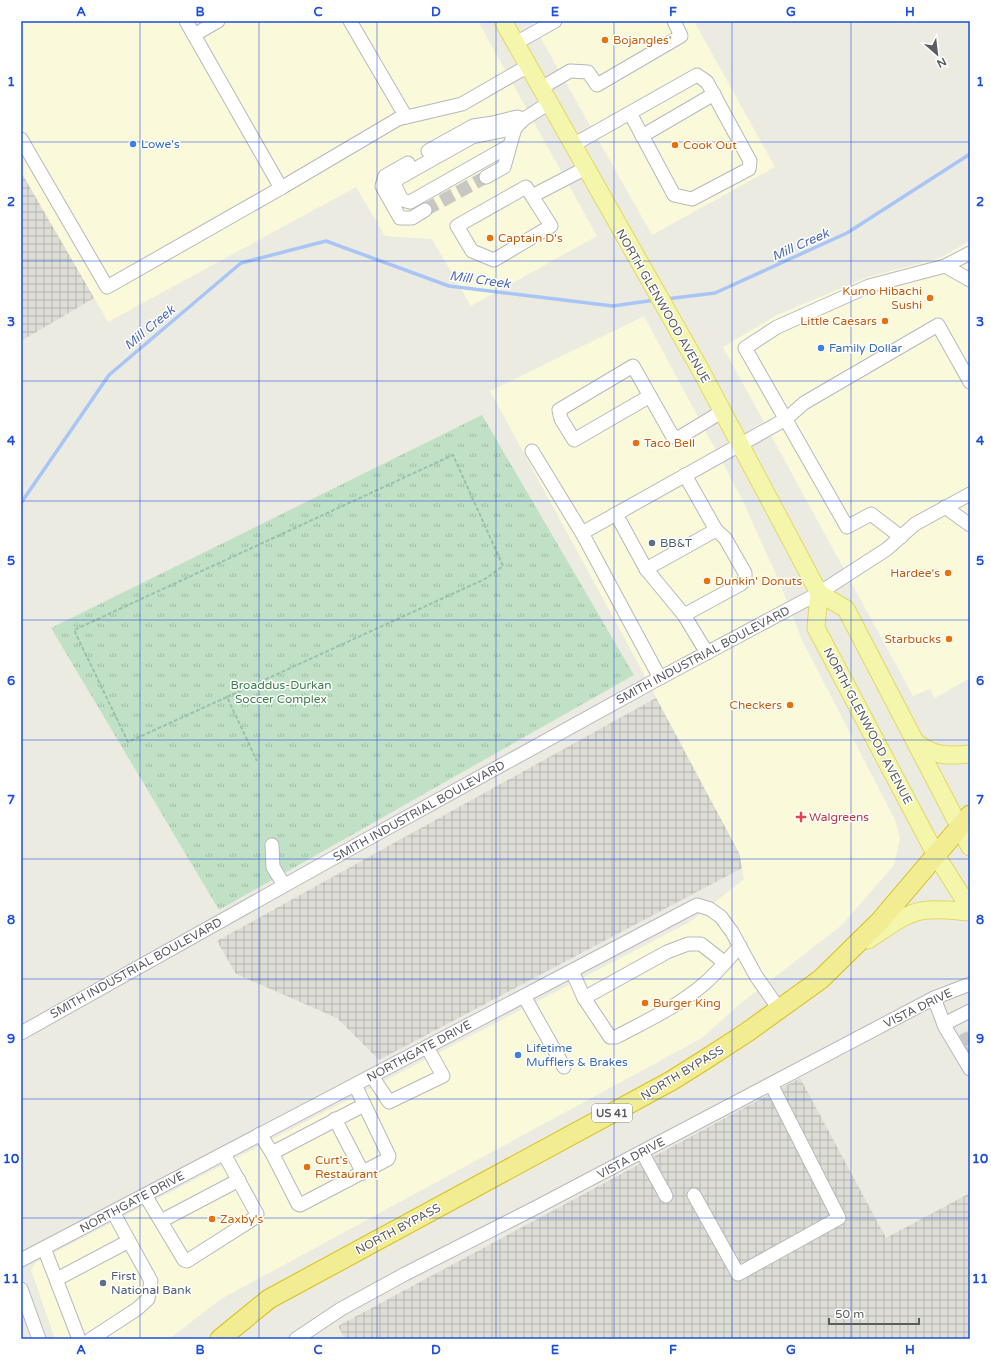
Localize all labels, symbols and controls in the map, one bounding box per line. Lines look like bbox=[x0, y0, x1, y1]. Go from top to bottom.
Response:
text: A bbox=[76, 4, 86, 20]
text: B bbox=[195, 4, 205, 20]
text: C bbox=[313, 4, 323, 20]
text: D bbox=[431, 4, 441, 20]
text: E bbox=[551, 4, 559, 20]
text: F bbox=[669, 4, 677, 20]
text: G bbox=[786, 4, 796, 20]
text: H bbox=[905, 4, 915, 20]
place label: Bojangles' bbox=[613, 33, 671, 47]
north arrow bbox=[917, 34, 957, 74]
marker: Bojangles' bbox=[600, 35, 610, 45]
text: N bbox=[935, 55, 948, 70]
text: 1 bbox=[7, 74, 15, 90]
text: 1 bbox=[976, 74, 984, 90]
place label: Lowe's bbox=[141, 137, 180, 151]
place label: Cook Out bbox=[683, 138, 737, 152]
marker: Lowe's bbox=[128, 139, 138, 149]
marker: Cook Out bbox=[670, 140, 680, 150]
text: 2 bbox=[7, 194, 15, 210]
text: 2 bbox=[976, 194, 984, 210]
water label: Mill Creek bbox=[769, 225, 832, 265]
street label: NORTH GLENWOOD AVENUE bbox=[613, 227, 713, 386]
place label: Captain D's bbox=[498, 231, 563, 245]
marker: Captain D's bbox=[485, 233, 495, 243]
water label: Mill Creek bbox=[449, 268, 512, 292]
place label: Kumo Hibachi Sushi bbox=[842, 284, 922, 312]
marker: Kumo Hibachi Sushi bbox=[925, 293, 935, 303]
water label: Mill Creek bbox=[121, 301, 179, 354]
text: 3 bbox=[7, 314, 15, 330]
place label: Little Caesars bbox=[800, 314, 877, 328]
text: 3 bbox=[976, 314, 984, 330]
marker: Little Caesars bbox=[880, 316, 890, 326]
place label: Family Dollar bbox=[829, 341, 902, 355]
marker: Family Dollar bbox=[816, 343, 826, 353]
text: 4 bbox=[7, 433, 16, 449]
text: 4 bbox=[976, 433, 985, 449]
place label: Taco Bell bbox=[644, 436, 695, 450]
marker: Taco Bell bbox=[631, 438, 641, 448]
place label: BB&T bbox=[660, 536, 693, 550]
marker: BB&T bbox=[647, 538, 657, 548]
text: 5 bbox=[7, 553, 15, 569]
text: 5 bbox=[976, 553, 984, 569]
place label: Hardee's bbox=[890, 566, 940, 580]
marker: Hardee's bbox=[943, 568, 953, 578]
place label: Dunkin' Donuts bbox=[715, 574, 802, 588]
marker: Dunkin' Donuts bbox=[702, 576, 712, 586]
street label: SMITH INDUSTRIAL BOULEVARD bbox=[614, 603, 792, 707]
place label: Starbucks bbox=[884, 632, 941, 646]
marker: Starbucks bbox=[944, 634, 954, 644]
street label: NORTH GLENWOOD AVENUE bbox=[821, 645, 915, 807]
text: 6 bbox=[7, 673, 15, 689]
text: 6 bbox=[976, 673, 984, 689]
park label: Broaddus-Durkan Soccer Complex bbox=[230, 678, 332, 706]
place label: Checkers bbox=[730, 698, 782, 712]
marker: Checkers bbox=[785, 700, 795, 710]
street label: SMITH INDUSTRIAL BOULEVARD bbox=[331, 758, 507, 864]
text: 7 bbox=[7, 792, 15, 808]
text: 7 bbox=[976, 792, 984, 808]
place label: Walgreens bbox=[809, 810, 869, 824]
marker: Walgreens bbox=[796, 812, 806, 822]
text: 8 bbox=[7, 912, 15, 928]
text: 8 bbox=[976, 912, 984, 928]
street label: SMITH INDUSTRIAL BOULEVARD bbox=[48, 915, 224, 1021]
street label: VISTA DRIVE bbox=[882, 985, 955, 1031]
place label: Burger King bbox=[653, 996, 721, 1010]
marker: Burger King bbox=[640, 998, 650, 1008]
street label: NORTHGATE DRIVE bbox=[364, 1017, 474, 1085]
text: 9 bbox=[7, 1031, 15, 1047]
text: 9 bbox=[976, 1031, 984, 1047]
place label: Lifetime Mufflers & Brakes bbox=[526, 1041, 628, 1069]
street label: NORTH BYPASS bbox=[638, 1043, 726, 1103]
marker: Lifetime Mufflers & Brakes bbox=[513, 1050, 523, 1060]
road number: US 41 bbox=[592, 1104, 632, 1122]
street label: VISTA DRIVE bbox=[595, 1134, 667, 1182]
text: 10 bbox=[3, 1151, 19, 1167]
text: 10 bbox=[972, 1151, 988, 1167]
place label: Curt's Restaurant bbox=[315, 1153, 378, 1181]
marker: Curt's Restaurant bbox=[302, 1162, 312, 1172]
street label: NORTHGATE DRIVE bbox=[77, 1168, 187, 1236]
street label: NORTH BYPASS bbox=[353, 1201, 443, 1257]
place label: Zaxby's bbox=[220, 1212, 263, 1226]
marker: Zaxby's bbox=[207, 1214, 217, 1224]
place label: First National Bank bbox=[111, 1269, 192, 1297]
text: 11 bbox=[3, 1271, 19, 1287]
text: 11 bbox=[972, 1271, 988, 1287]
marker: First National Bank bbox=[98, 1278, 108, 1288]
scale bar bbox=[829, 1300, 919, 1326]
text: 50 m bbox=[835, 1307, 864, 1321]
text: A bbox=[76, 1342, 86, 1358]
text: B bbox=[195, 1342, 205, 1358]
text: C bbox=[313, 1342, 323, 1358]
text: D bbox=[431, 1342, 441, 1358]
text: E bbox=[551, 1342, 559, 1358]
text: F bbox=[669, 1342, 677, 1358]
text: G bbox=[786, 1342, 796, 1358]
text: H bbox=[905, 1342, 915, 1358]

